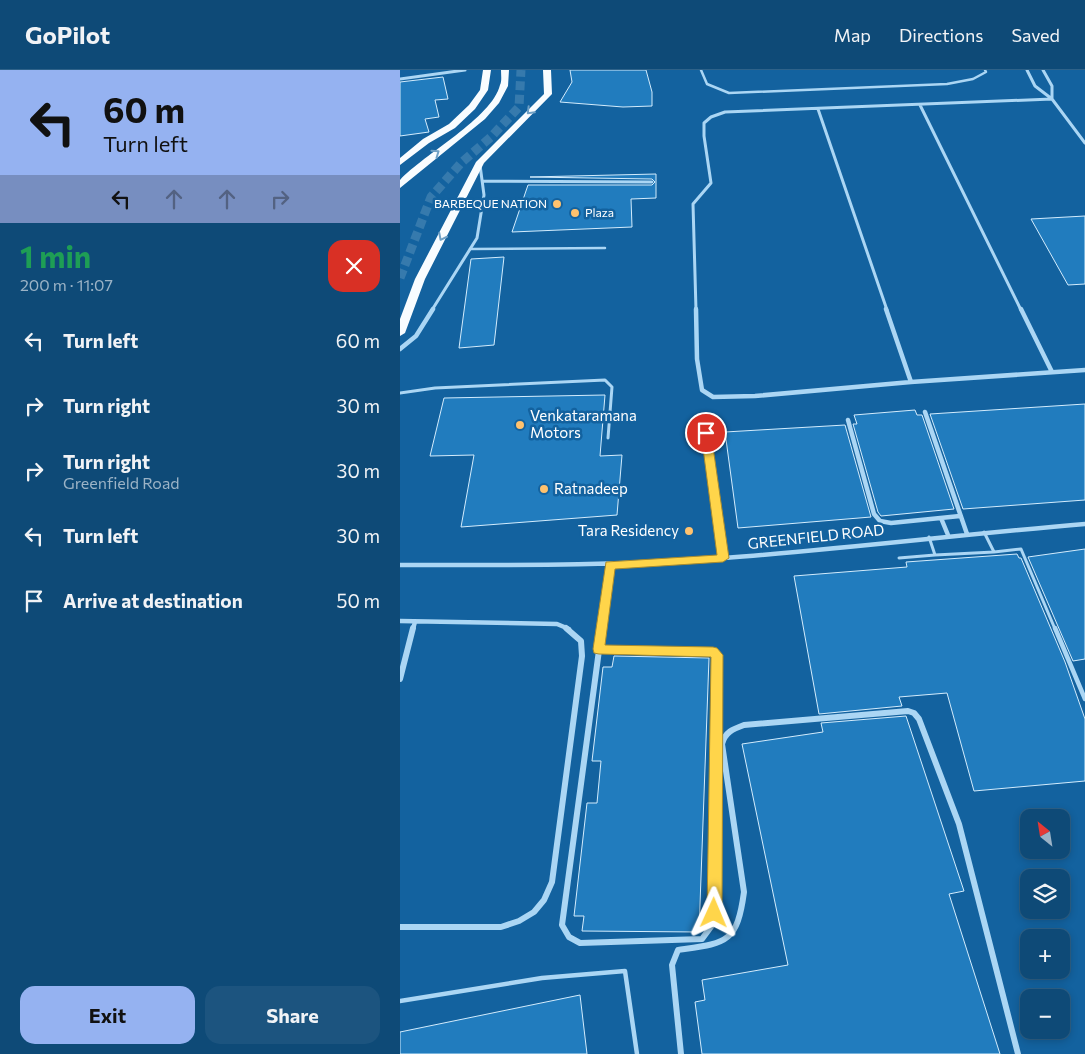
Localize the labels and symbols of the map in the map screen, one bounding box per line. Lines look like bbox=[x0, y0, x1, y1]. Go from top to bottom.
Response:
one-way arrow bbox=[527, 105, 536, 114]
one-way arrow bbox=[430, 150, 440, 159]
place label: BARBEQUE NATION bbox=[434, 196, 547, 210]
marker: BARBEQUE NATION bbox=[551, 198, 563, 210]
place label: Plaza bbox=[585, 205, 614, 219]
marker: Plaza bbox=[569, 207, 581, 219]
one-way arrow bbox=[438, 232, 448, 241]
place label: Venkataramana Motors bbox=[530, 406, 637, 441]
pin bbox=[685, 412, 727, 454]
marker: Venkataramana Motors bbox=[514, 419, 526, 431]
place label: Ratnadeep bbox=[554, 479, 628, 497]
marker: Ratnadeep bbox=[538, 483, 550, 495]
street label: GREENFIELD ROAD bbox=[747, 520, 885, 552]
place label: Tara Residency bbox=[578, 521, 679, 539]
marker: Tara Residency bbox=[683, 525, 695, 537]
north arrow bbox=[1020, 809, 1070, 859]
position arrow bbox=[687, 886, 739, 938]

